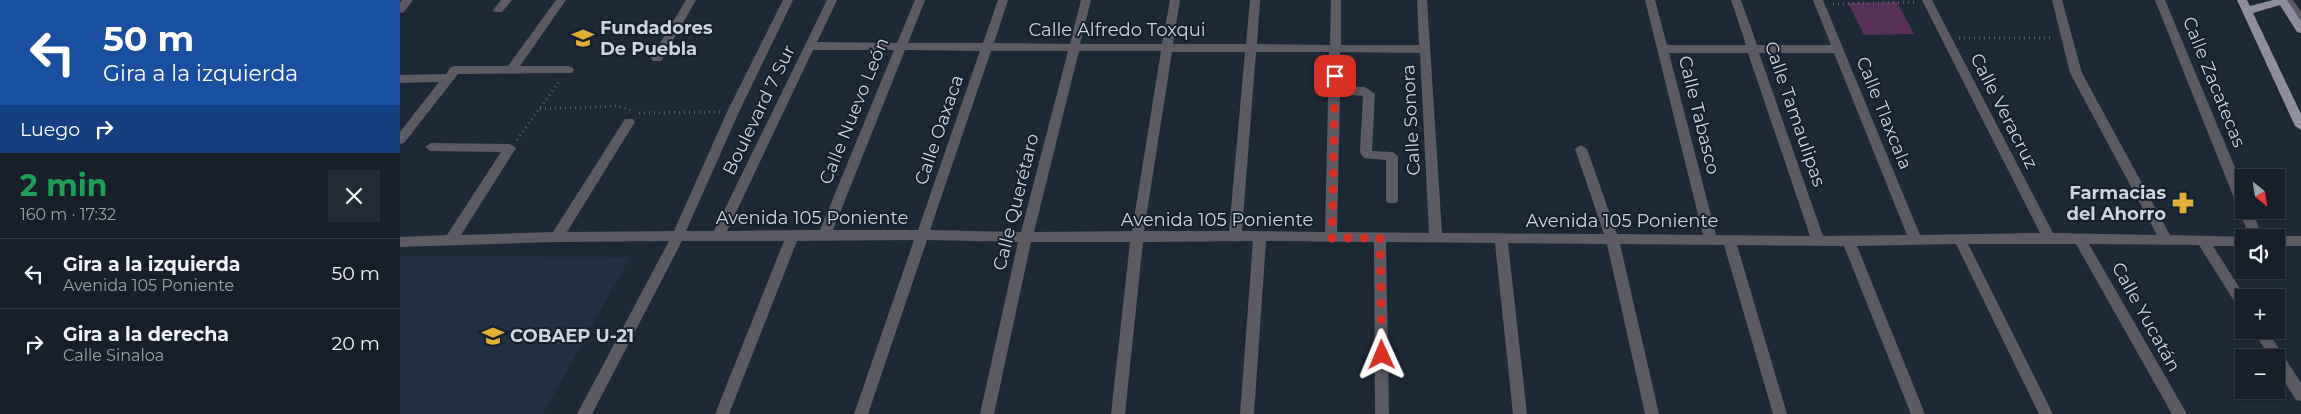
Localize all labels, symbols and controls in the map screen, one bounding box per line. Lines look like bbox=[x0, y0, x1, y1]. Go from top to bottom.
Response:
street label: Calle Zacatecas bbox=[2178, 13, 2250, 151]
text: 50 m bbox=[103, 17, 194, 60]
place label: Fundadores De Puebla bbox=[600, 17, 713, 60]
street label: Calle Alfredo Toxqui bbox=[1028, 19, 1206, 41]
icon: left bbox=[20, 20, 85, 85]
school or university icon: Fundadores De Puebla bbox=[570, 25, 596, 51]
street label: Calle Nuevo León bbox=[815, 34, 893, 188]
street label: Calle Tamaulipas bbox=[1760, 39, 1830, 190]
street label: Boulevard 7 Sur bbox=[718, 41, 800, 179]
street label: Calle Veracruz bbox=[1965, 50, 2043, 172]
street label: Calle Tabasco bbox=[1674, 53, 1724, 177]
street label: Calle Tlaxcala bbox=[1851, 53, 1917, 173]
pin bbox=[1314, 55, 1356, 97]
text: Gira a la izquierda bbox=[103, 60, 298, 87]
icon: arrive bbox=[1321, 62, 1349, 90]
street label: Calle Sonora bbox=[1397, 64, 1425, 176]
street label: Calle Oaxaca bbox=[910, 72, 968, 188]
icon: right bbox=[90, 115, 118, 143]
text: Luego bbox=[20, 118, 80, 141]
street label: Calle Querétaro bbox=[988, 131, 1044, 273]
text: 2 min bbox=[20, 167, 107, 204]
north arrow bbox=[2235, 169, 2285, 219]
map controls bbox=[2235, 169, 2285, 399]
button: close bbox=[328, 170, 380, 222]
place label: Farmacias del Ahorro bbox=[2067, 182, 2166, 225]
pharmacy icon: Farmacias del Ahorro bbox=[2170, 190, 2196, 216]
text: 160 m · 17:32 bbox=[20, 205, 116, 224]
street label: Avenida 105 Poniente bbox=[716, 207, 908, 229]
street label: Avenida 105 Poniente bbox=[1121, 209, 1313, 231]
street label: Avenida 105 Poniente bbox=[1526, 210, 1718, 232]
button: sound bbox=[2235, 229, 2285, 279]
text: Gira a la izquierda bbox=[63, 253, 241, 276]
street label: Calle Yucatán bbox=[2107, 258, 2185, 376]
icon: left bbox=[20, 260, 48, 288]
text: 50 m bbox=[332, 262, 380, 285]
text: Avenida 105 Poniente bbox=[63, 276, 234, 295]
button: + bbox=[2235, 289, 2285, 339]
text: Gira a la derecha bbox=[63, 323, 229, 346]
school or university icon: COBAEP U-21 bbox=[480, 323, 506, 349]
place label: COBAEP U-21 bbox=[510, 325, 634, 347]
position arrow bbox=[1355, 328, 1407, 380]
icon: right bbox=[20, 330, 48, 358]
text: 20 m bbox=[332, 332, 380, 355]
text: Calle Sinaloa bbox=[63, 346, 164, 365]
button: − bbox=[2235, 349, 2285, 399]

